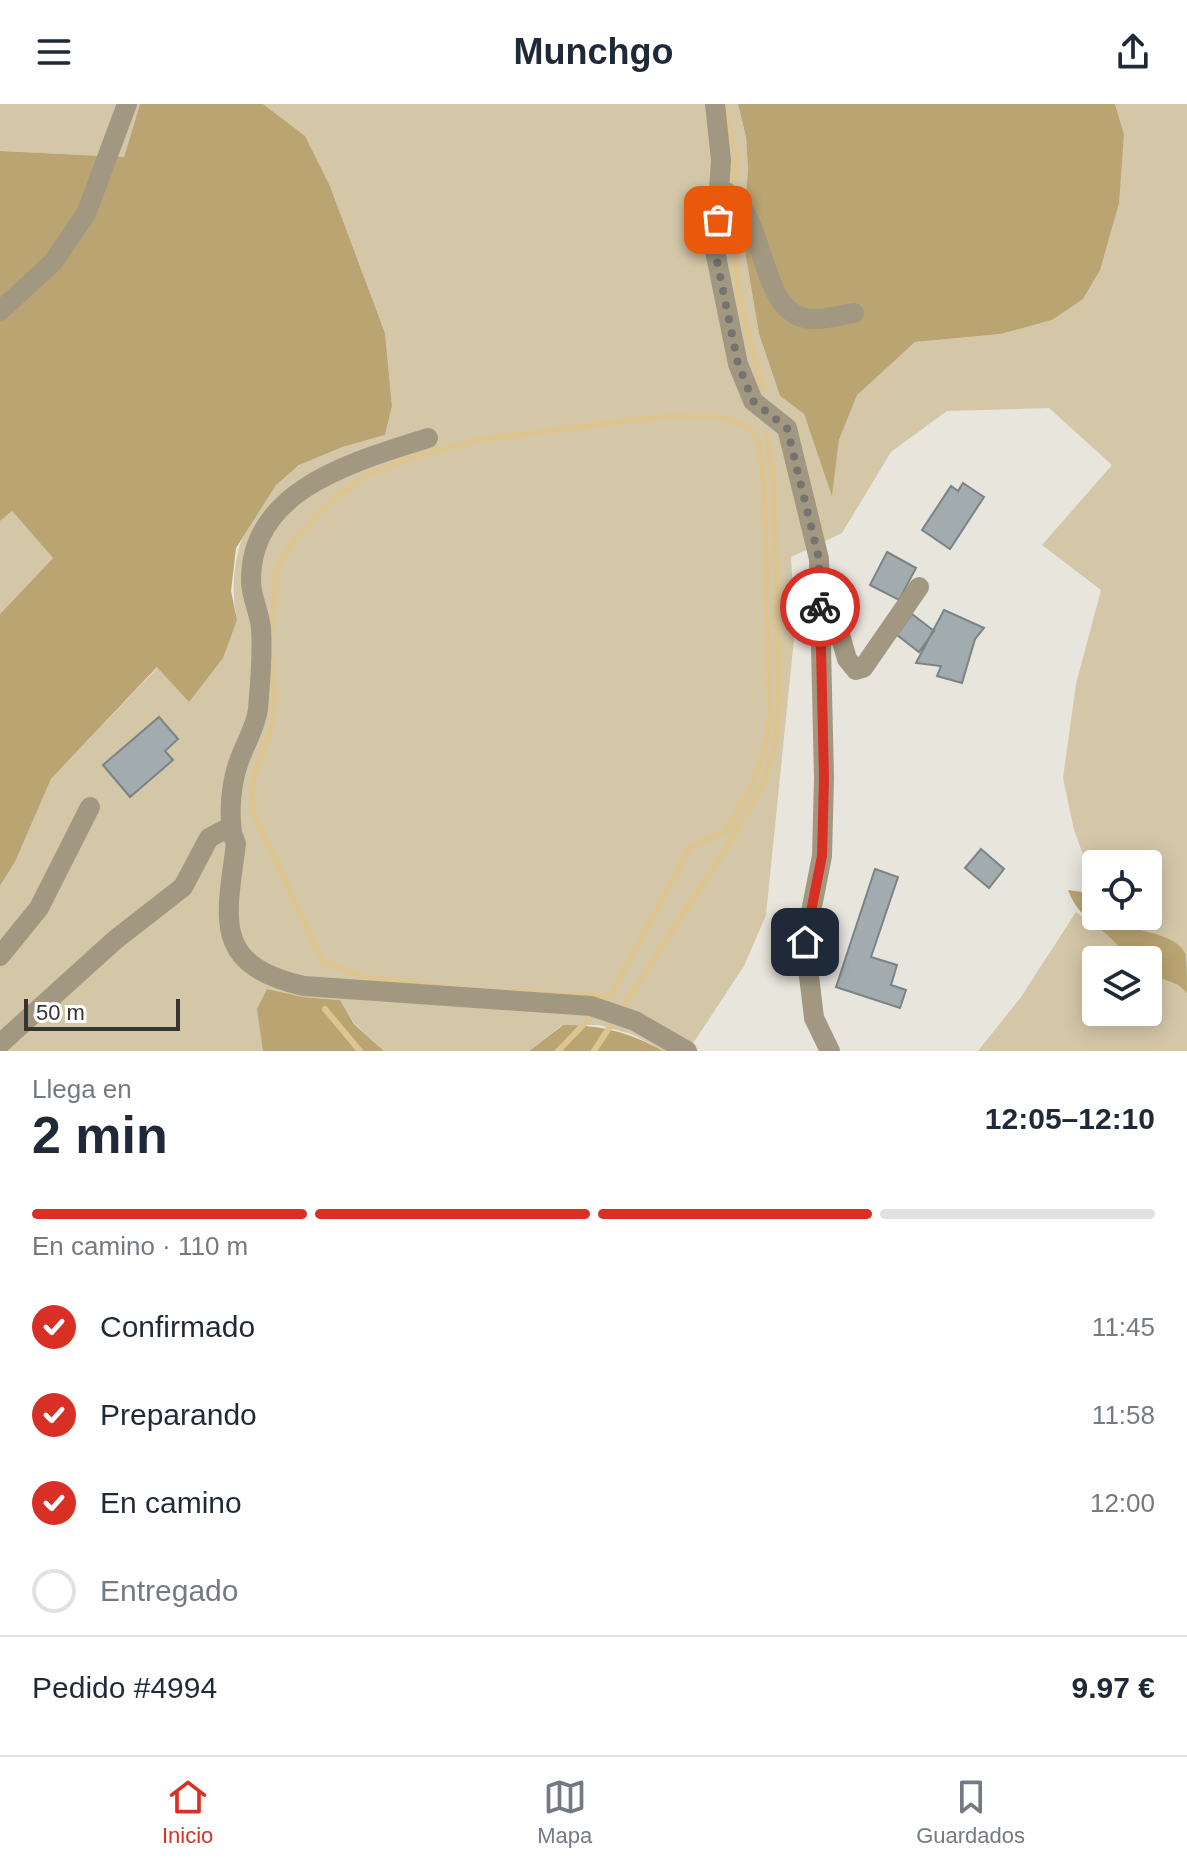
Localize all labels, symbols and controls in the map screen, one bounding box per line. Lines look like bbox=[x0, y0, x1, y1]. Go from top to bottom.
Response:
icon: menu bbox=[32, 30, 76, 74]
icon: share bbox=[1111, 30, 1155, 74]
text: Munchgo bbox=[514, 31, 673, 72]
pin bbox=[684, 186, 752, 254]
icon: bag bbox=[696, 198, 740, 242]
courier bbox=[780, 567, 860, 647]
icon: bike bbox=[798, 585, 842, 629]
map controls bbox=[1082, 850, 1162, 1026]
button: locate bbox=[1082, 850, 1162, 930]
pin bbox=[771, 908, 839, 976]
icon: home bbox=[783, 920, 827, 964]
button: layers bbox=[1082, 946, 1162, 1026]
scale bar bbox=[24, 995, 180, 1031]
text: 50 m bbox=[36, 1000, 85, 1025]
text: Llega en bbox=[32, 1074, 132, 1104]
text: 12:05–12:10 bbox=[985, 1102, 1155, 1135]
text: 2 min bbox=[32, 1106, 168, 1164]
text: En camino · 110 m bbox=[32, 1231, 248, 1261]
icon: check bbox=[32, 1305, 76, 1349]
text: Confirmado bbox=[100, 1310, 255, 1343]
text: 11:45 bbox=[1092, 1312, 1155, 1342]
icon: check bbox=[32, 1393, 76, 1437]
text: Preparando bbox=[100, 1398, 257, 1431]
text: 11:58 bbox=[1092, 1400, 1155, 1430]
icon: check bbox=[32, 1481, 76, 1525]
text: En camino bbox=[100, 1486, 242, 1519]
text: 12:00 bbox=[1090, 1488, 1155, 1518]
text: Entregado bbox=[100, 1574, 238, 1607]
text: Pedido #4994 bbox=[32, 1671, 217, 1704]
text: 9.97 € bbox=[1072, 1671, 1155, 1704]
tab: Inicio bbox=[162, 1775, 213, 1849]
tab: Mapa bbox=[537, 1775, 592, 1849]
tab: Guardados bbox=[916, 1775, 1025, 1849]

